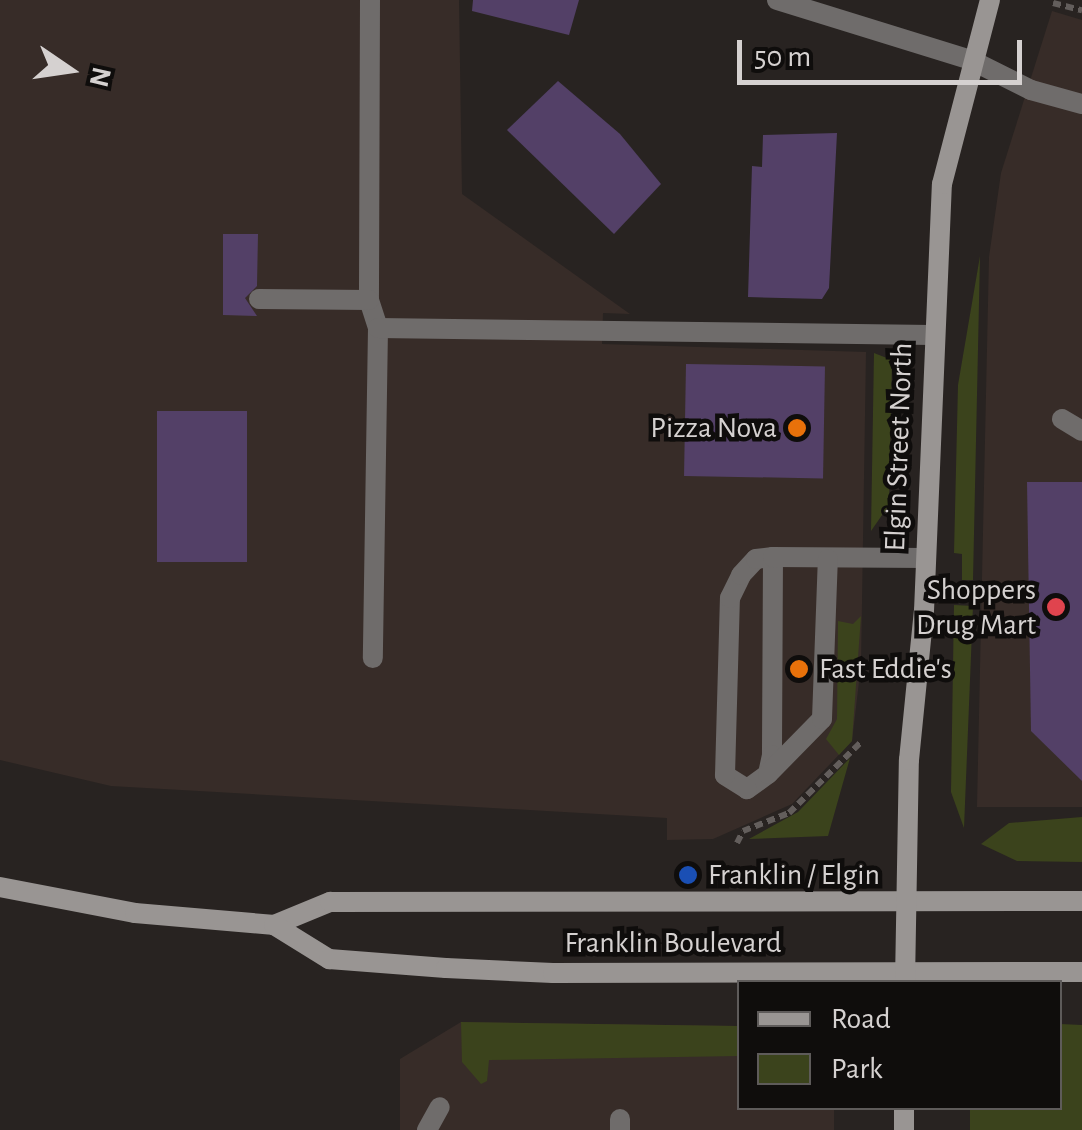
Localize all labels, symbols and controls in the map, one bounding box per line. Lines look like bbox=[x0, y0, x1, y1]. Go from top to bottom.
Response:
north arrow bbox=[20, 20, 120, 120]
scale bar bbox=[742, 20, 1027, 82]
text: 50 m bbox=[754, 42, 811, 72]
text: N bbox=[83, 64, 115, 89]
street label: Elgin Street North bbox=[877, 342, 921, 552]
place label: Pizza Nova bbox=[650, 410, 777, 446]
marker: Pizza Nova bbox=[786, 417, 808, 439]
place label: Shoppers Drug Mart bbox=[916, 572, 1036, 642]
marker: Shoppers Drug Mart bbox=[1045, 596, 1067, 618]
place label: Fast Eddie's bbox=[819, 651, 952, 687]
marker: Fast Eddie's bbox=[788, 658, 810, 680]
place label: Franklin / Elgin bbox=[708, 857, 880, 893]
marker: Franklin / Elgin bbox=[677, 864, 699, 886]
street label: Franklin Boulevard bbox=[564, 925, 782, 961]
legend bbox=[737, 980, 1062, 1110]
text: Road bbox=[831, 1004, 891, 1034]
text: Park bbox=[831, 1054, 883, 1084]

